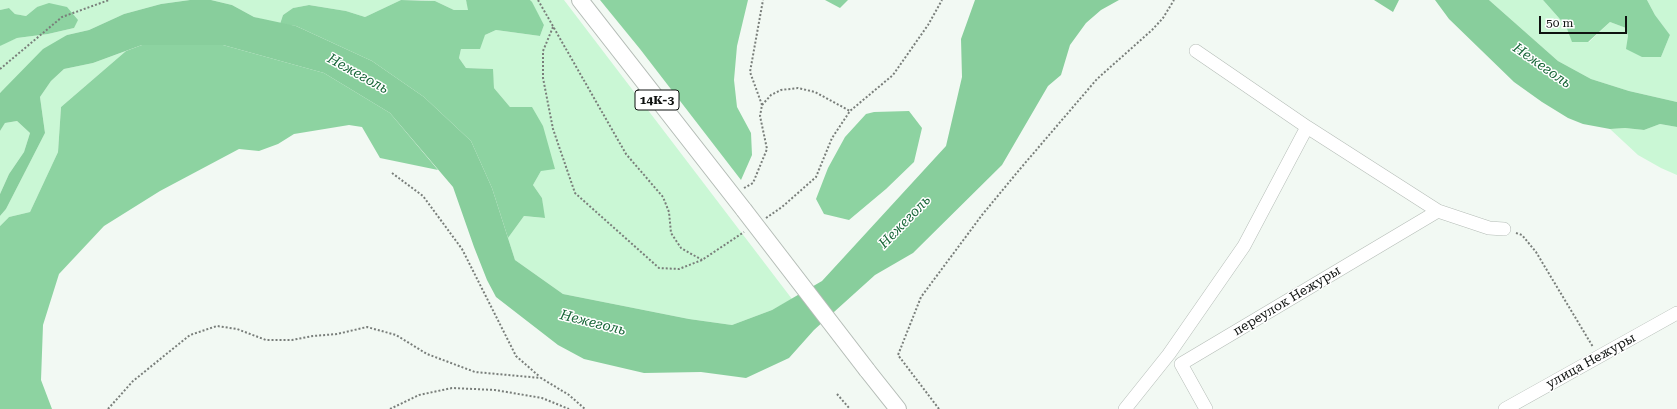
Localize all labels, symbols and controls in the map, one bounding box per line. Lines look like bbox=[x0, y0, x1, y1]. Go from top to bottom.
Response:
scale bar bbox=[1541, 8, 1629, 34]
text: 50 m bbox=[1546, 16, 1573, 30]
water label: Нежеголь bbox=[1510, 40, 1574, 92]
water label: Нежеголь bbox=[324, 50, 392, 98]
road number: 14К-3 bbox=[635, 90, 679, 110]
water label: Нежеголь bbox=[876, 192, 934, 252]
street label: переулок Нежуры bbox=[1230, 263, 1344, 339]
water label: Нежеголь bbox=[558, 307, 628, 339]
street label: улица Нежуры bbox=[1544, 330, 1638, 392]

